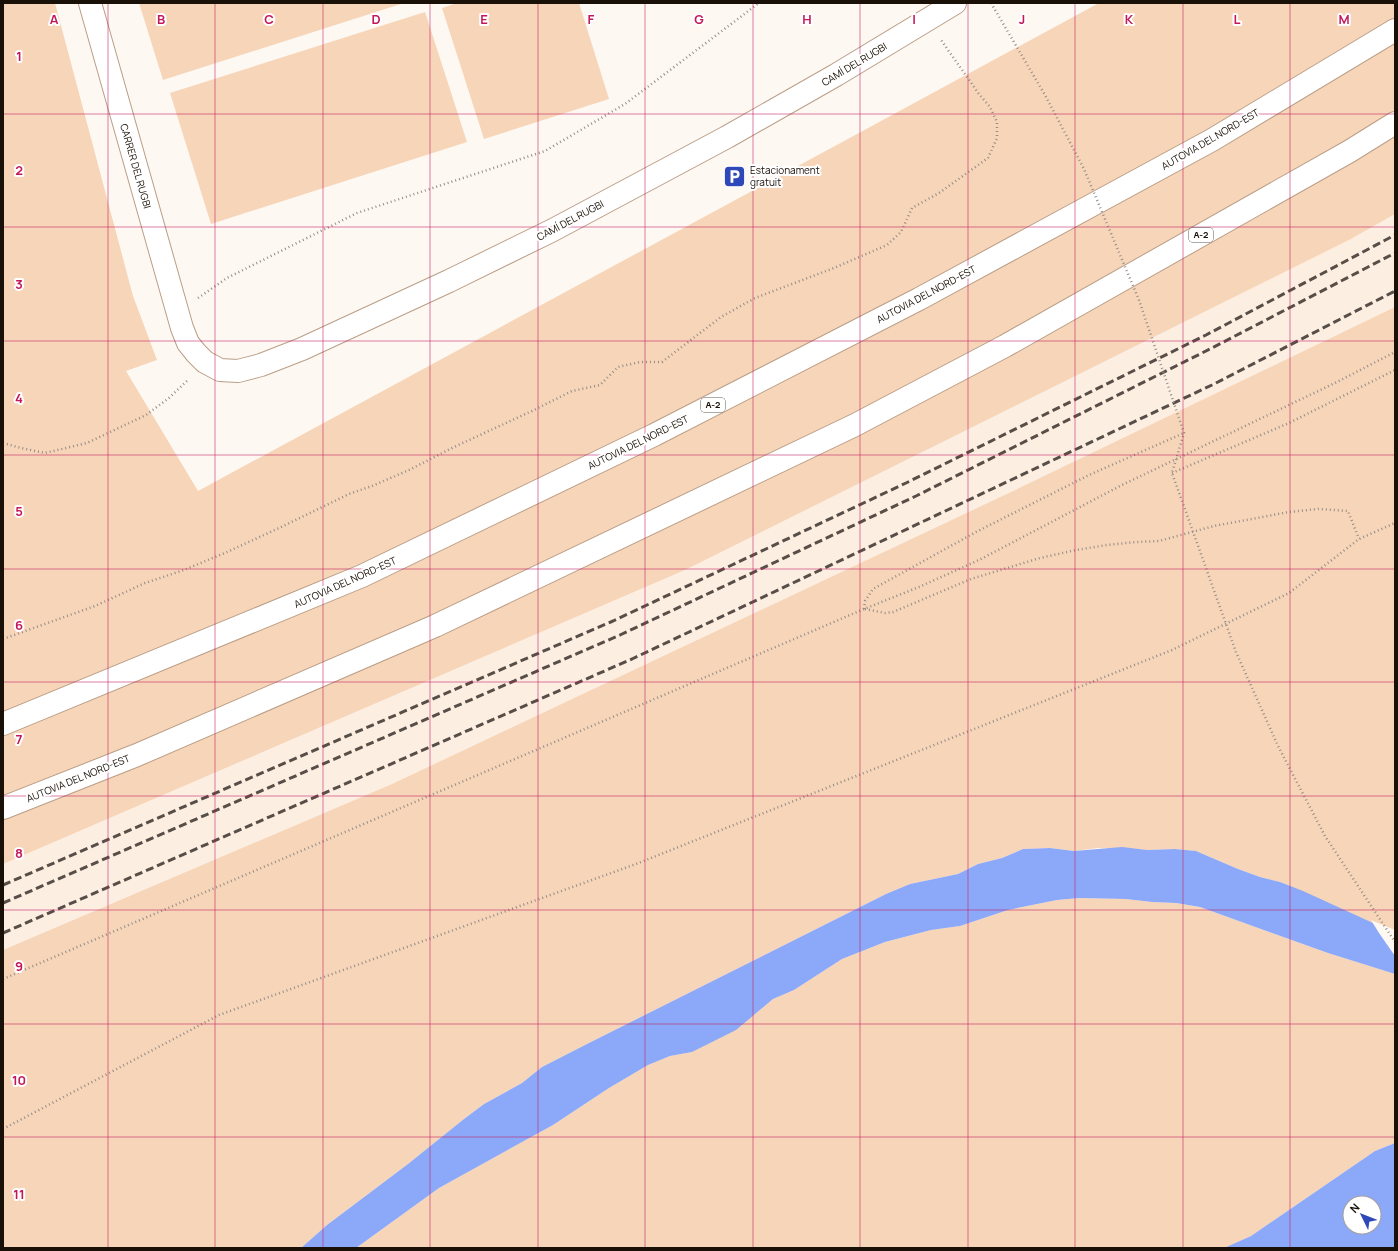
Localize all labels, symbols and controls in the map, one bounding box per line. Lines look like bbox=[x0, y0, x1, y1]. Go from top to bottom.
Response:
text: A bbox=[50, 10, 59, 28]
text: B bbox=[157, 10, 165, 28]
text: C bbox=[264, 10, 274, 28]
text: D bbox=[371, 10, 381, 28]
text: E bbox=[480, 10, 488, 28]
text: F bbox=[588, 10, 595, 28]
text: G bbox=[694, 10, 704, 28]
text: H bbox=[802, 10, 812, 28]
text: I bbox=[912, 10, 916, 28]
text: J bbox=[1019, 10, 1025, 28]
text: K bbox=[1125, 10, 1134, 28]
text: L bbox=[1234, 10, 1241, 28]
text: M bbox=[1338, 10, 1350, 28]
street label: CAMÍ DEL RUGBI bbox=[819, 39, 889, 89]
text: 1 bbox=[16, 47, 22, 65]
street label: AUTOVIA DEL NORD-EST bbox=[1159, 105, 1261, 173]
street label: CARRER DEL RUGBI bbox=[117, 122, 155, 210]
text: 2 bbox=[15, 161, 23, 179]
parking icon: Estacionament gratuit bbox=[721, 163, 747, 189]
place label: Estacionament gratuit bbox=[750, 163, 820, 189]
street label: CAMÍ DEL RUGBI bbox=[534, 196, 606, 244]
road number: A-2 bbox=[1189, 228, 1213, 242]
street label: AUTOVIA DEL NORD-EST bbox=[874, 262, 978, 326]
text: 3 bbox=[15, 275, 23, 293]
text: 4 bbox=[15, 389, 23, 407]
road number: A-2 bbox=[701, 398, 725, 412]
street label: AUTOVIA DEL NORD-EST bbox=[585, 411, 691, 473]
text: 5 bbox=[15, 502, 23, 520]
street label: AUTOVIA DEL NORD-EST bbox=[292, 553, 398, 611]
text: 6 bbox=[15, 616, 23, 634]
text: 7 bbox=[16, 730, 23, 748]
street label: AUTOVIA DEL NORD-EST bbox=[24, 751, 132, 805]
text: 8 bbox=[15, 844, 23, 862]
text: 9 bbox=[15, 957, 23, 975]
text: 10 bbox=[12, 1071, 26, 1089]
text: 11 bbox=[13, 1185, 25, 1203]
north arrow bbox=[1342, 1195, 1382, 1235]
text: N bbox=[1346, 1200, 1363, 1216]

